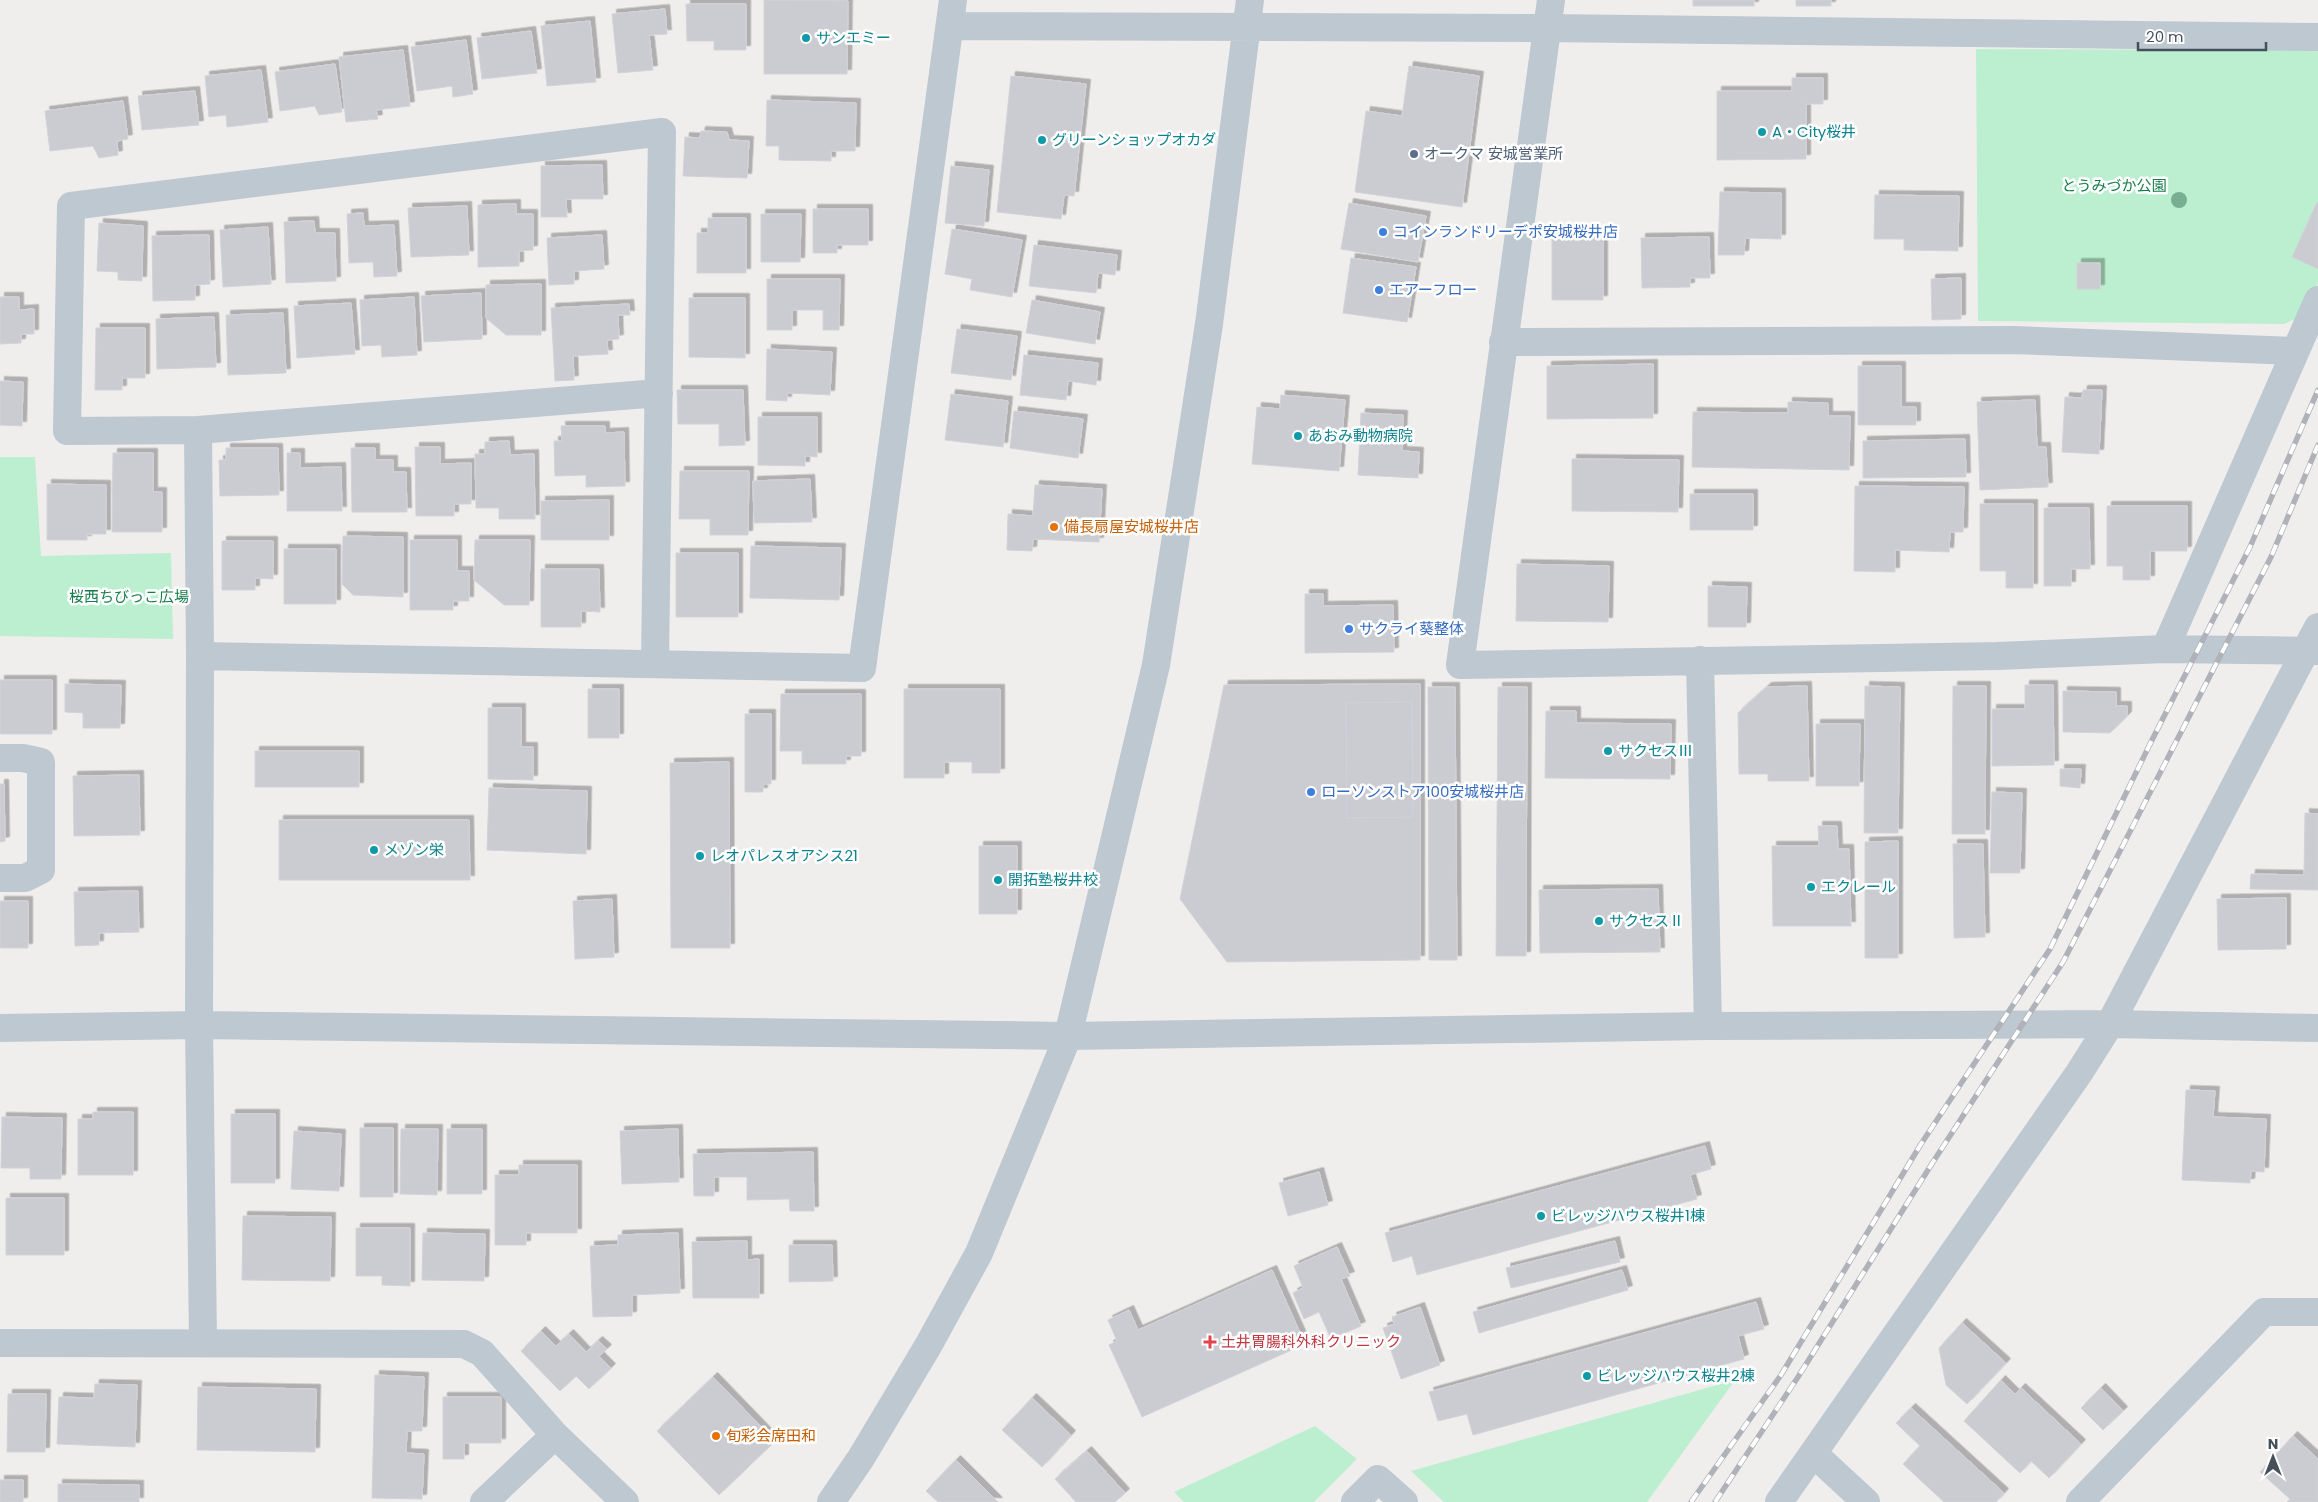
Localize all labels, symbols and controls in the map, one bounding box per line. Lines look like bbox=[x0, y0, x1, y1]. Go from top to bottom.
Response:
scale bar bbox=[2138, 20, 2266, 52]
text: 20 m bbox=[2146, 26, 2184, 47]
place label: サンエミー bbox=[816, 27, 891, 48]
marker: サンエミー bbox=[800, 32, 812, 44]
place label: A・City桜井 bbox=[1772, 121, 1856, 142]
marker: A・City桜井 bbox=[1756, 126, 1768, 138]
place label: グリーンショップオカダ bbox=[1052, 129, 1216, 150]
marker: グリーンショップオカダ bbox=[1036, 134, 1048, 146]
place label: オークマ 安城営業所 bbox=[1424, 143, 1563, 164]
marker: オークマ 安城営業所 bbox=[1408, 148, 1420, 160]
park label: とうみづか公園 bbox=[2061, 175, 2167, 196]
place label: コインランドリーデポ安城桜井店 bbox=[1393, 221, 1618, 242]
marker: コインランドリーデポ安城桜井店 bbox=[1377, 226, 1389, 238]
place label: エアーフロー bbox=[1389, 279, 1477, 300]
marker: エアーフロー bbox=[1373, 284, 1385, 296]
place label: あおみ動物病院 bbox=[1308, 425, 1413, 446]
marker: あおみ動物病院 bbox=[1292, 430, 1304, 442]
place label: 備長扇屋安城桜井店 bbox=[1064, 516, 1199, 537]
marker: 備長扇屋安城桜井店 bbox=[1048, 521, 1060, 533]
park label: 桜西ちびっこ広場 bbox=[69, 586, 189, 607]
place label: サクライ葵整体 bbox=[1359, 618, 1464, 639]
marker: サクライ葵整体 bbox=[1343, 623, 1355, 635]
place label: サクセスⅢ bbox=[1618, 740, 1693, 761]
marker: サクセスⅢ bbox=[1602, 745, 1614, 757]
place label: ローソンストア100安城桜井店 bbox=[1321, 781, 1524, 802]
marker: ローソンストア100安城桜井店 bbox=[1305, 786, 1317, 798]
place label: メゾン栄 bbox=[384, 839, 444, 860]
marker: メゾン栄 bbox=[368, 844, 380, 856]
place label: レオパレスオアシス21 bbox=[710, 845, 858, 866]
marker: レオパレスオアシス21 bbox=[694, 850, 706, 862]
place label: 開拓塾桜井校 bbox=[1008, 869, 1098, 890]
marker: 開拓塾桜井校 bbox=[992, 874, 1004, 886]
place label: エクレール bbox=[1821, 876, 1896, 897]
marker: エクレール bbox=[1805, 881, 1817, 893]
place label: サクセスⅡ bbox=[1609, 910, 1684, 931]
marker: サクセスⅡ bbox=[1593, 915, 1605, 927]
place label: ビレッジハウス桜井1棟 bbox=[1551, 1205, 1705, 1226]
marker: ビレッジハウス桜井1棟 bbox=[1535, 1210, 1547, 1222]
place label: 土井胃腸科外科クリニック bbox=[1221, 1331, 1401, 1352]
marker: 土井胃腸科外科クリニック bbox=[1203, 1335, 1217, 1349]
place label: ビレッジハウス桜井2棟 bbox=[1597, 1365, 1755, 1386]
marker: ビレッジハウス桜井2棟 bbox=[1581, 1370, 1593, 1382]
place label: 旬彩会席田和 bbox=[726, 1425, 816, 1446]
marker: 旬彩会席田和 bbox=[710, 1430, 722, 1442]
north arrow bbox=[2248, 1432, 2298, 1482]
text: N bbox=[2268, 1434, 2278, 1454]

